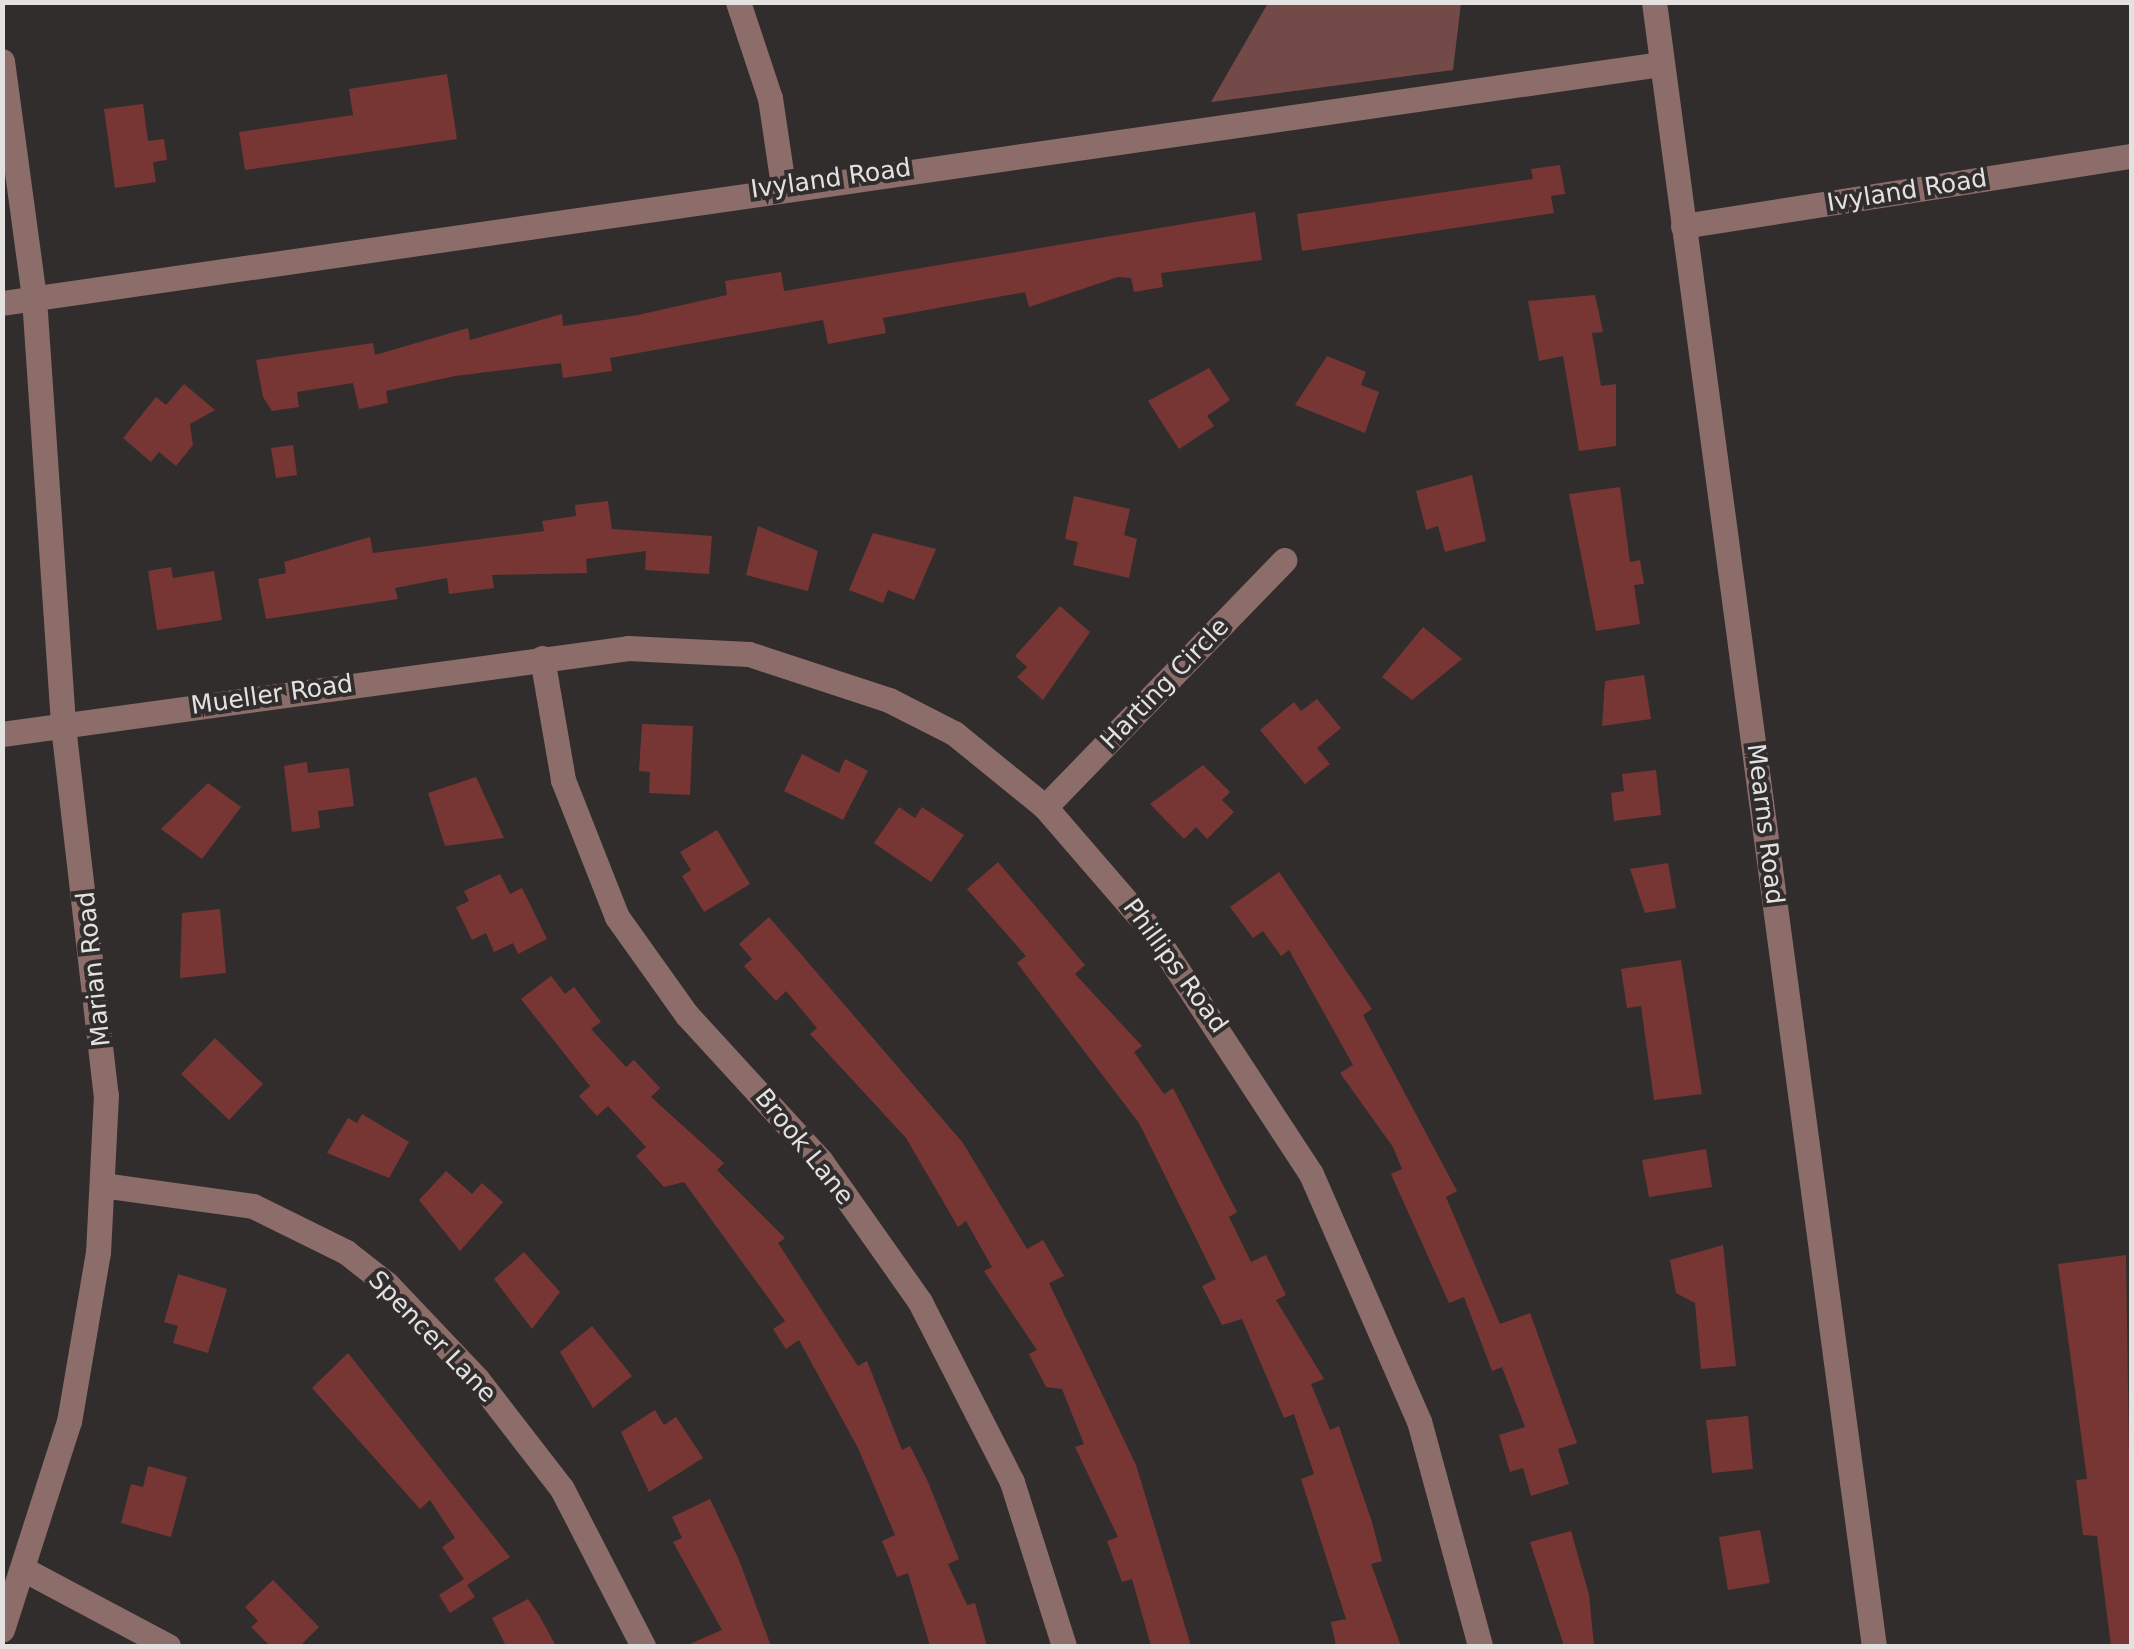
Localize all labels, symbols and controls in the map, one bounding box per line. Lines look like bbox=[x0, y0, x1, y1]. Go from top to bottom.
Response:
street label: Ivyland Road bbox=[749, 153, 913, 205]
street label: Ivyland Road bbox=[1825, 164, 1989, 218]
street label: Harting Circle bbox=[1095, 612, 1235, 756]
street label: Mueller Road bbox=[189, 669, 355, 721]
street label: Mearns Road bbox=[1740, 742, 1790, 906]
street label: Marian Road bbox=[71, 890, 117, 1048]
street label: Phillips Road bbox=[1116, 893, 1234, 1039]
street label: Brook Lane bbox=[748, 1083, 860, 1211]
street label: Spencer Lane bbox=[362, 1265, 502, 1409]

